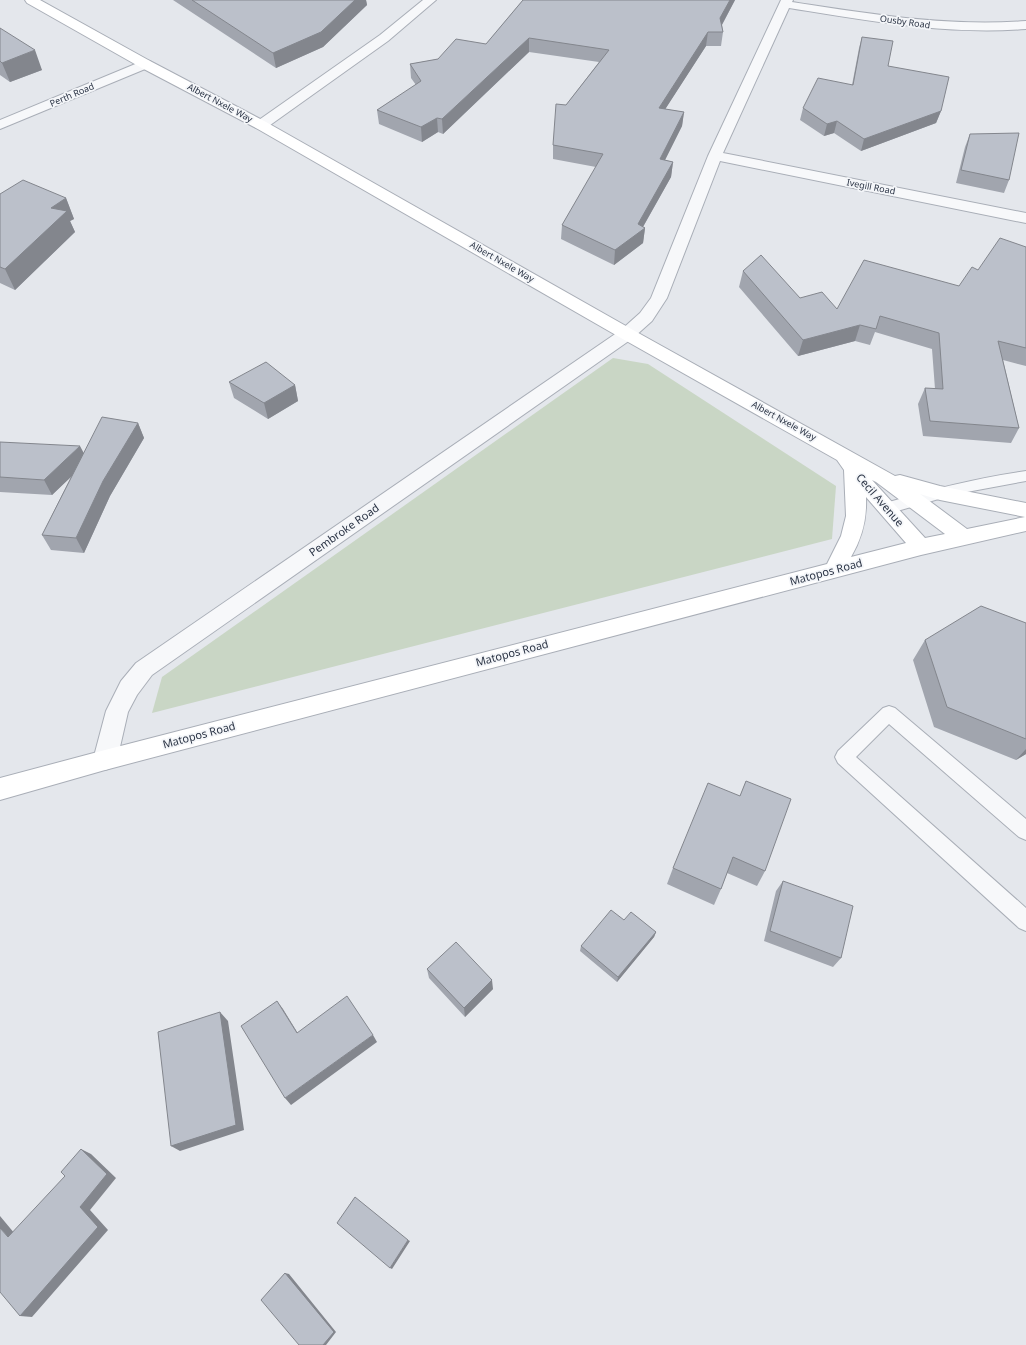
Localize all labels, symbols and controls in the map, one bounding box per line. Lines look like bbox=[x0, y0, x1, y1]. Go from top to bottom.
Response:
street label: Ousby Road bbox=[879, 12, 931, 31]
street label: Perth Road bbox=[48, 79, 96, 110]
street label: Albert Nxele Way bbox=[185, 80, 255, 125]
street label: Ivegill Road bbox=[846, 175, 896, 198]
street label: Albert Nxele Way bbox=[468, 238, 537, 285]
street label: Albert Nxele Way bbox=[750, 397, 819, 444]
street label: Cecil Avenue bbox=[853, 470, 908, 529]
street label: Pembroke Road bbox=[306, 500, 382, 559]
street label: Matopos Road bbox=[788, 555, 864, 588]
street label: Matopos Road bbox=[474, 636, 550, 669]
street label: Matopos Road bbox=[161, 718, 237, 751]

